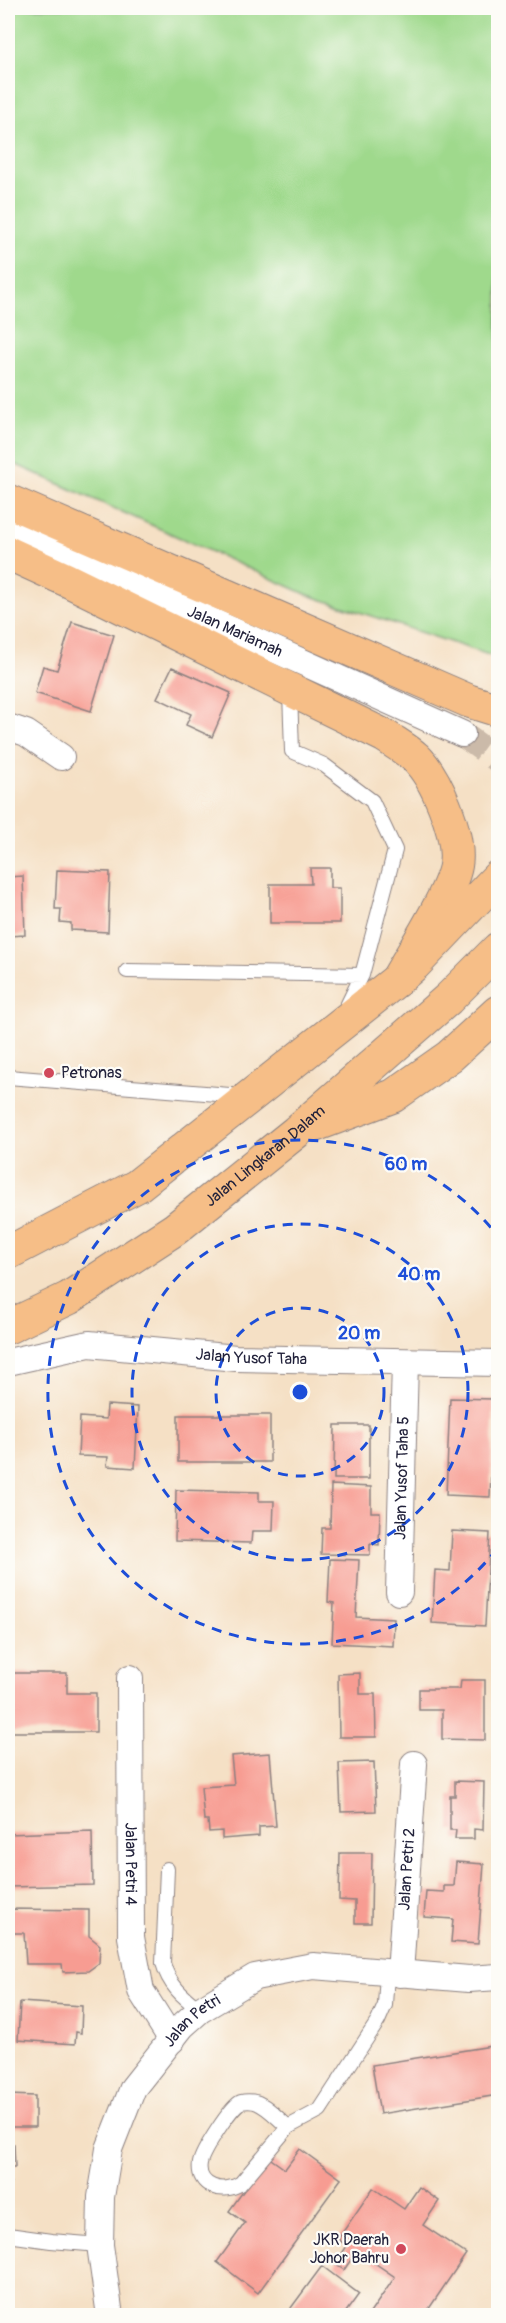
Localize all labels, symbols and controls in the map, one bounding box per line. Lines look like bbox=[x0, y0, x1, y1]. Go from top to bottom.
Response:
street label: Jalan Mariamah bbox=[184, 601, 286, 662]
place label: Petronas bbox=[61, 1063, 122, 1083]
marker: Petronas bbox=[42, 1066, 56, 1080]
street label: Jalan Lingkaran Dalam bbox=[201, 1101, 329, 1211]
text: 60 m bbox=[385, 1153, 427, 1176]
text: 40 m bbox=[398, 1263, 440, 1286]
text: 20 m bbox=[338, 1322, 380, 1345]
street label: Jalan Yusof Taha bbox=[195, 1344, 307, 1369]
centre of rings bbox=[290, 1382, 310, 1402]
street label: Jalan Yusof Taha 5 bbox=[390, 1416, 414, 1540]
street label: Jalan Petri 4 bbox=[121, 1822, 141, 1906]
street label: Jalan Petri 2 bbox=[394, 1827, 420, 1911]
street label: Jalan Petri bbox=[159, 1990, 224, 2051]
place label: JKR Daerah Johor Bahru bbox=[310, 2230, 389, 2268]
marker: JKR Daerah Johor Bahru bbox=[394, 2242, 408, 2256]

